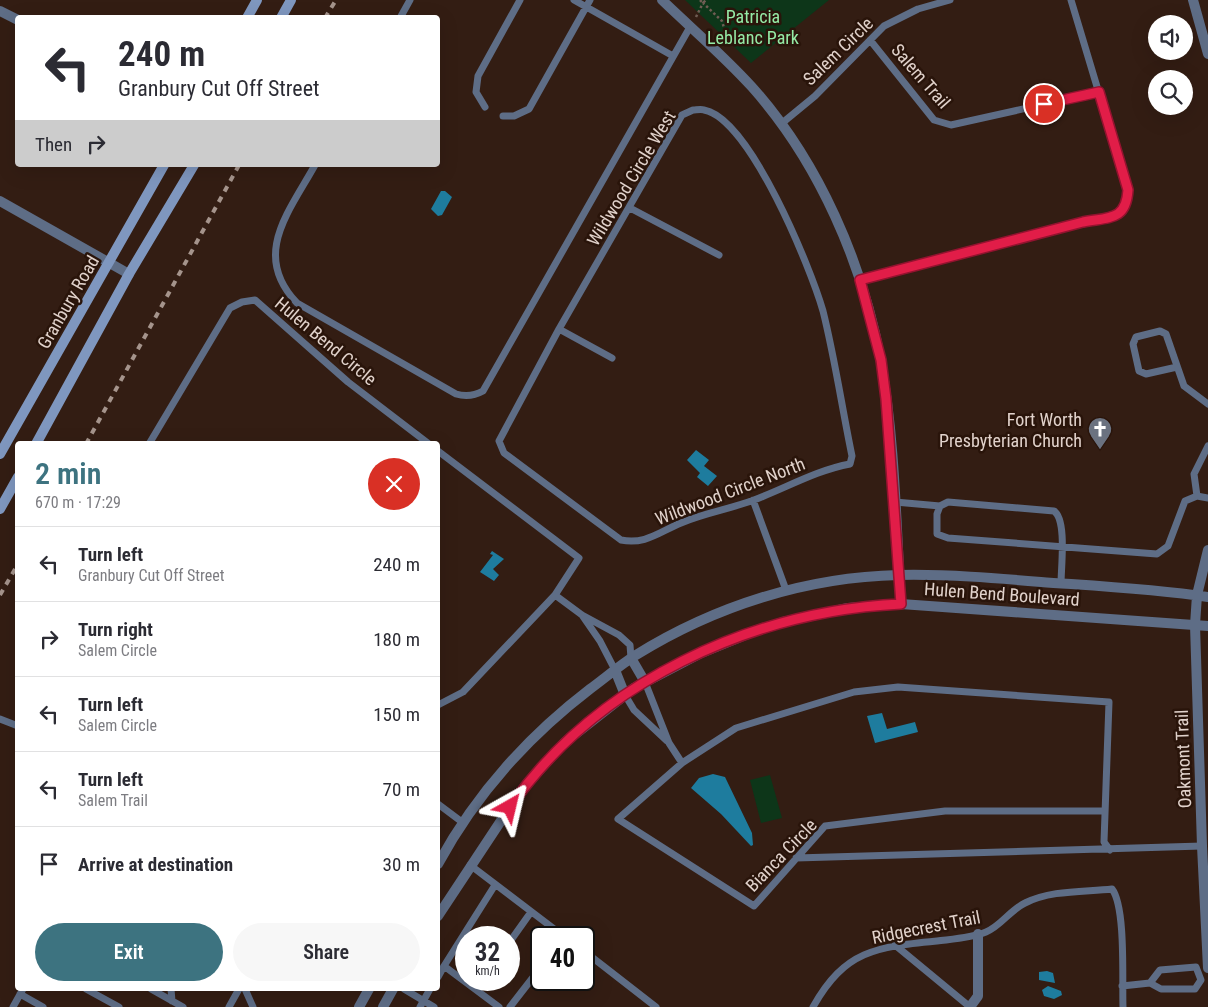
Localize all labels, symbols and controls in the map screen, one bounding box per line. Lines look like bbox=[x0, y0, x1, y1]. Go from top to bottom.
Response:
park label: Patricia Leblanc Park bbox=[707, 6, 799, 48]
street label: Salem Circle bbox=[799, 13, 877, 89]
map controls bbox=[1148, 15, 1193, 115]
button: sound bbox=[1148, 15, 1193, 60]
text: 240 m bbox=[118, 34, 205, 75]
icon: left bbox=[35, 35, 100, 100]
street label: Salem Trail bbox=[887, 39, 955, 113]
button: search bbox=[1148, 70, 1193, 115]
text: Granbury Cut Off Street bbox=[118, 76, 319, 101]
pin bbox=[1023, 83, 1065, 125]
icon: arrive bbox=[1030, 90, 1058, 118]
street label: Wildwood Circle West bbox=[582, 107, 680, 249]
icon: right bbox=[82, 130, 110, 158]
text: Then bbox=[35, 133, 72, 156]
street label: Granbury Road bbox=[33, 252, 103, 352]
street label: Hulen Bend Circle bbox=[271, 293, 381, 389]
place label: Fort Worth Presbyterian Church bbox=[939, 409, 1082, 451]
church icon: Fort Worth Presbyterian Church bbox=[1087, 416, 1113, 450]
street label: Wildwood Circle North bbox=[652, 453, 808, 529]
text: 2 min bbox=[35, 456, 101, 491]
button: close bbox=[368, 458, 420, 510]
text: 670 m · 17:29 bbox=[35, 493, 121, 512]
text: Turn left bbox=[78, 543, 143, 566]
icon: left bbox=[35, 550, 63, 578]
text: 240 m bbox=[373, 553, 420, 576]
text: Granbury Cut Off Street bbox=[78, 566, 225, 585]
street label: Hulen Bend Boulevard bbox=[924, 578, 1080, 610]
text: Turn right bbox=[78, 618, 153, 641]
icon: right bbox=[35, 625, 63, 653]
text: 180 m bbox=[373, 628, 420, 651]
text: Salem Circle bbox=[78, 641, 157, 660]
text: Turn left bbox=[78, 693, 143, 716]
icon: left bbox=[35, 700, 63, 728]
text: 150 m bbox=[373, 703, 420, 726]
street label: Oakmont Trail bbox=[1171, 709, 1195, 809]
text: Salem Circle bbox=[78, 716, 157, 735]
text: Turn left bbox=[78, 768, 143, 791]
icon: left bbox=[35, 775, 63, 803]
text: 70 m bbox=[383, 778, 420, 801]
position arrow bbox=[483, 780, 535, 832]
text: Salem Trail bbox=[78, 791, 148, 810]
street label: Bianca Circle bbox=[741, 814, 821, 896]
icon: arrive bbox=[35, 850, 63, 878]
text: Arrive at destination bbox=[78, 853, 233, 876]
text: 30 m bbox=[383, 853, 420, 876]
street label: Ridgecrest Trail bbox=[870, 906, 982, 948]
button: Exit bbox=[35, 923, 223, 981]
button: Share bbox=[233, 923, 420, 981]
speed limit sign: 40 bbox=[530, 926, 595, 991]
text: 32 bbox=[475, 938, 500, 967]
text: km/h bbox=[475, 964, 500, 978]

